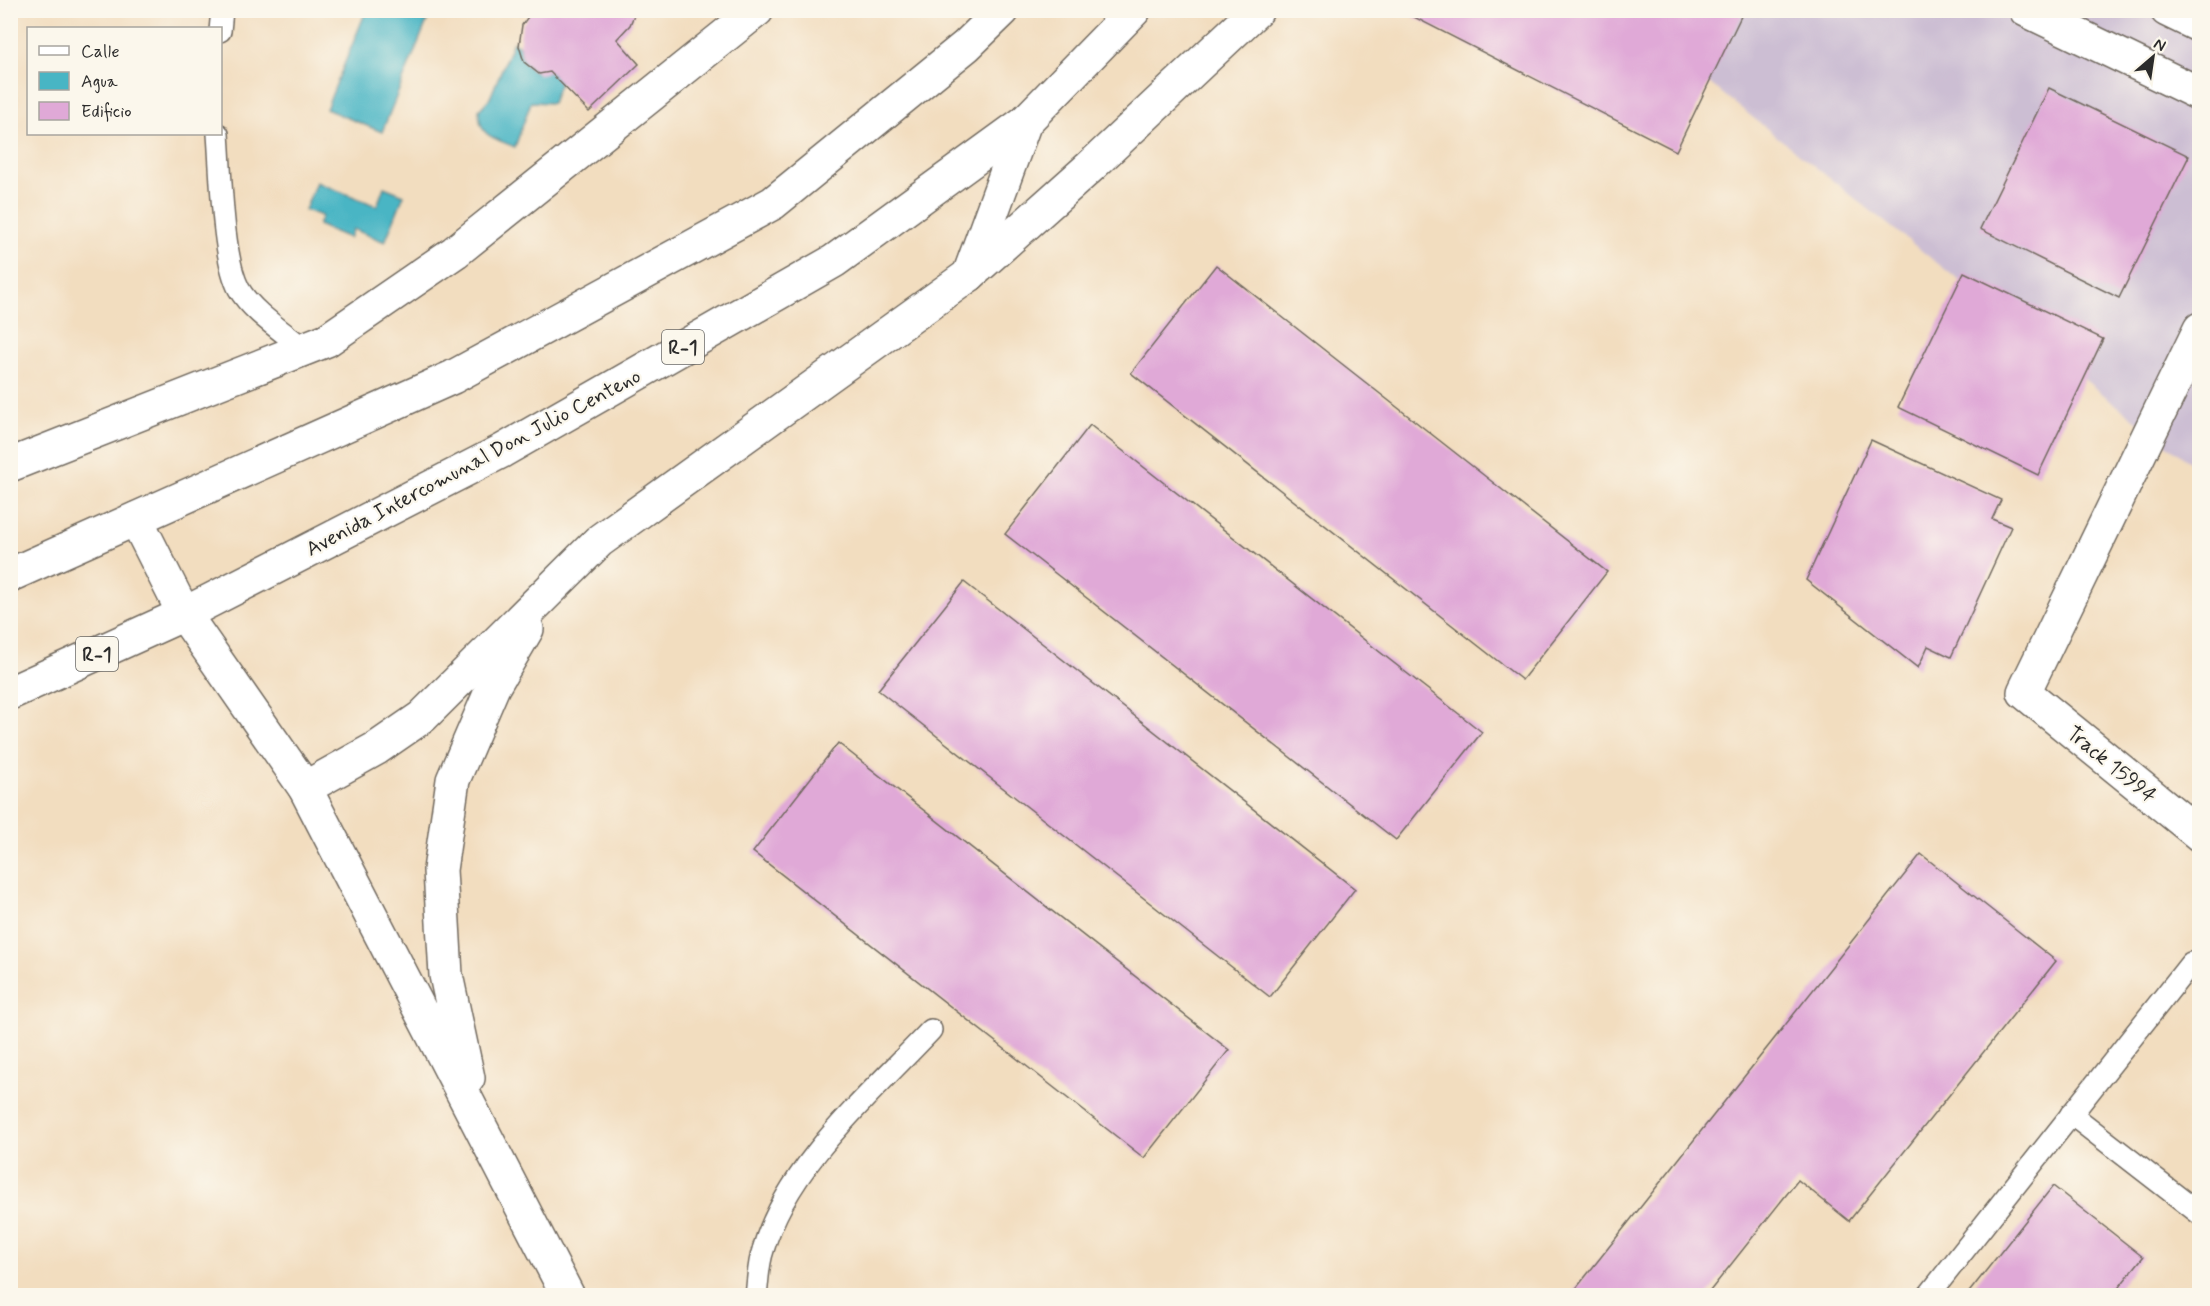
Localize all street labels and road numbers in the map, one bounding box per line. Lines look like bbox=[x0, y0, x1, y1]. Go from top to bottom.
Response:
road number: R-1 bbox=[662, 330, 704, 364]
street label: Avenida Intercomunal Don Julio Centeno bbox=[301, 362, 646, 563]
road number: R-1 bbox=[76, 637, 118, 671]
street label: Track 15994 bbox=[2061, 720, 2162, 810]

